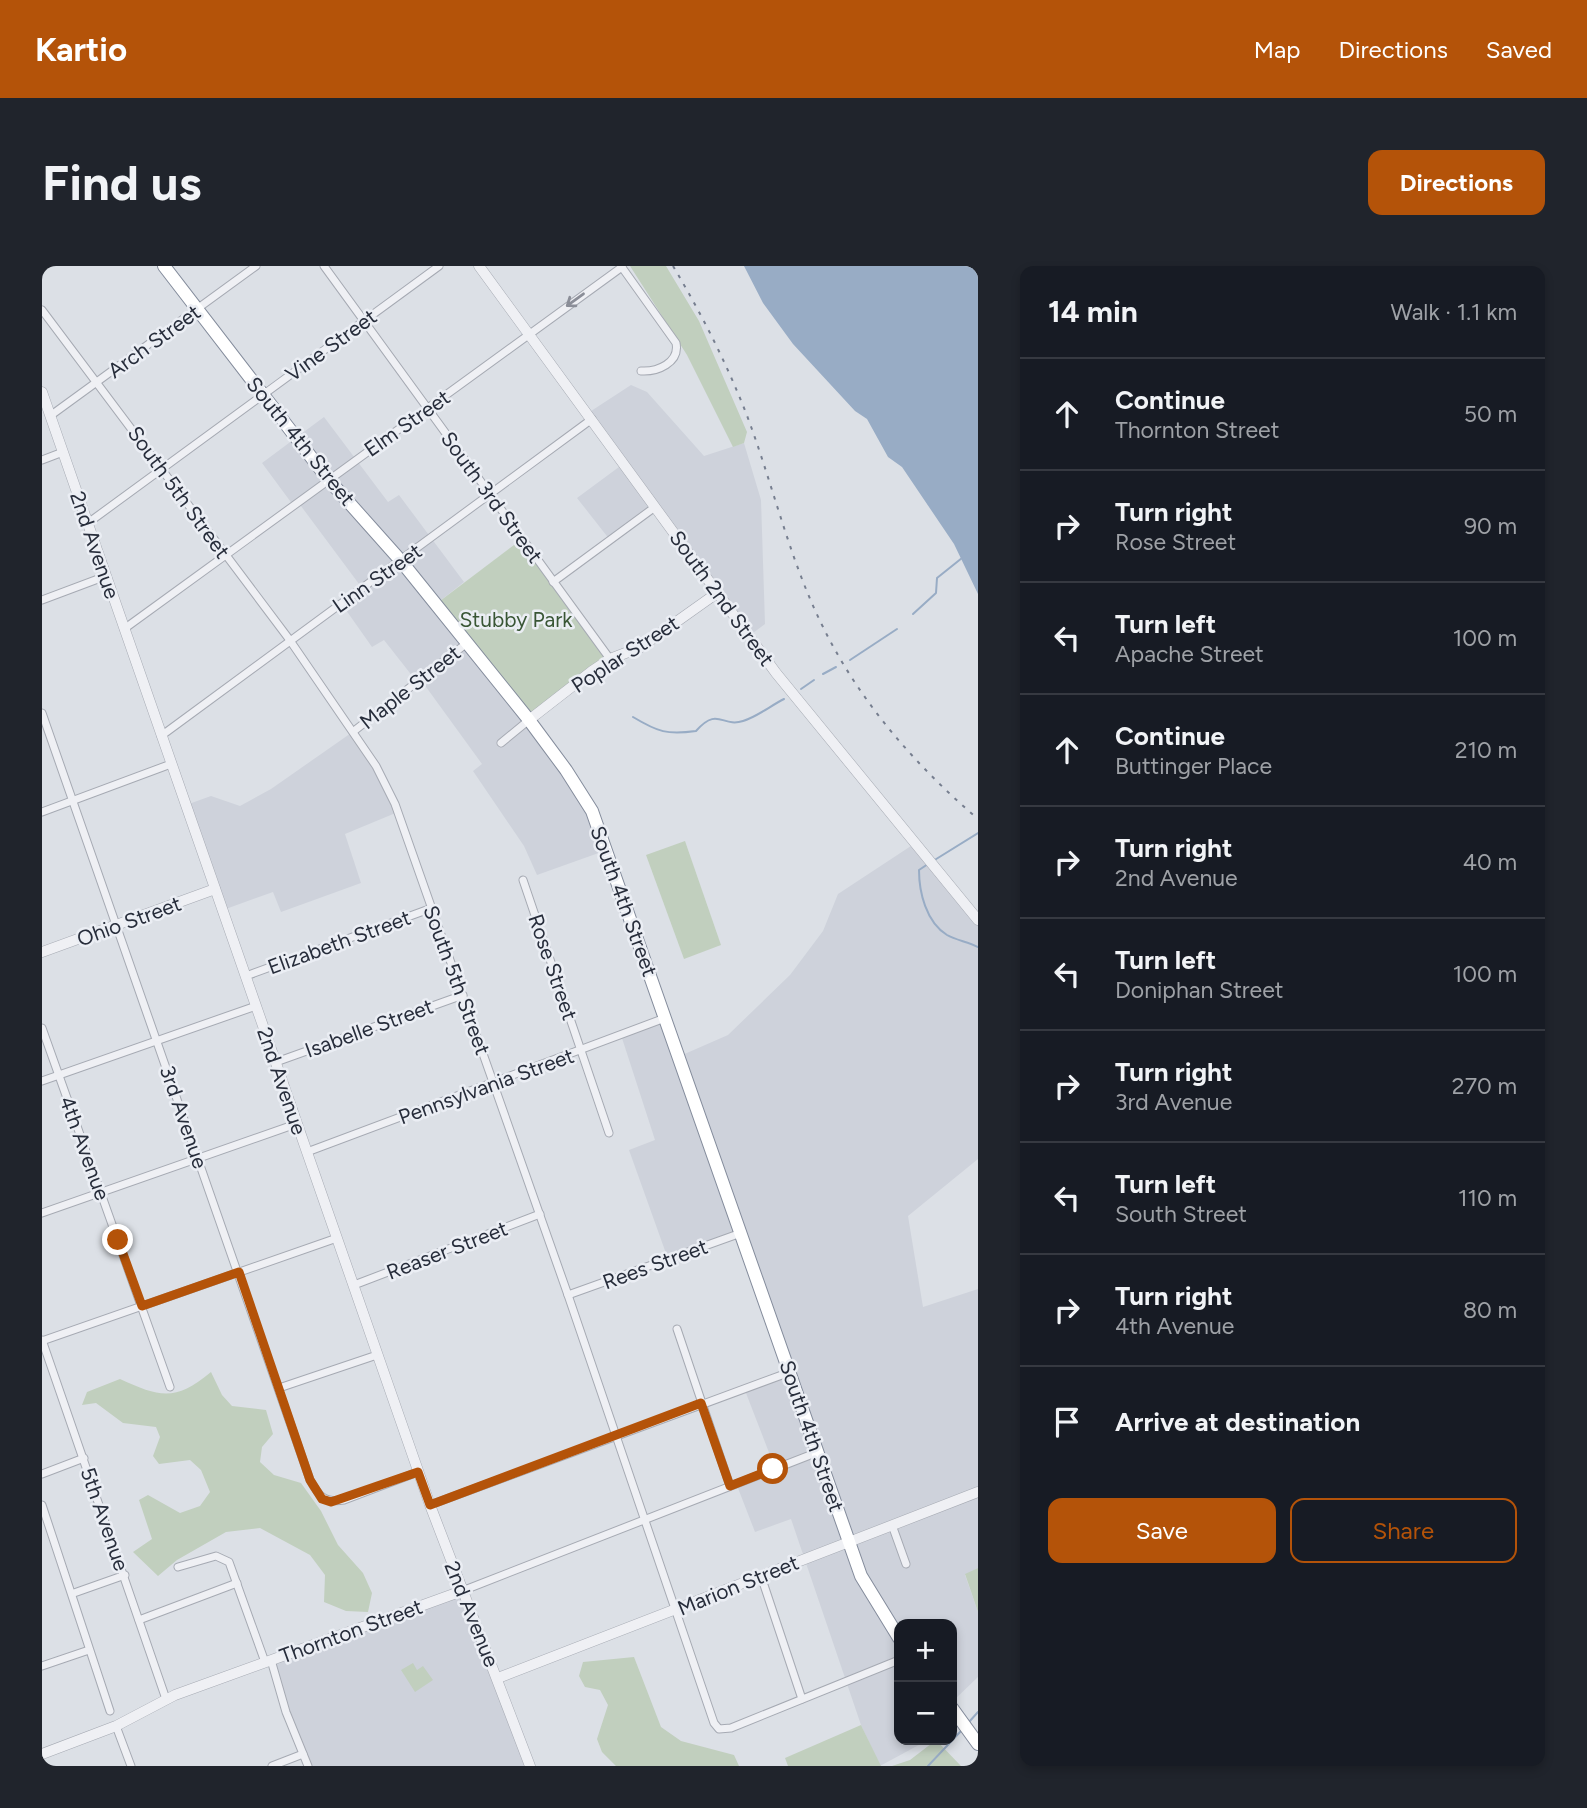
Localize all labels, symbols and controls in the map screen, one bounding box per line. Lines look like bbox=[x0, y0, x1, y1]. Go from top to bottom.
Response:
text: Kartio bbox=[35, 30, 127, 69]
text: Map bbox=[1254, 35, 1300, 64]
text: Directions bbox=[1338, 35, 1448, 64]
text: Saved bbox=[1486, 35, 1552, 64]
button: Directions bbox=[1368, 150, 1545, 215]
text: Find us bbox=[42, 153, 201, 212]
one-way arrow bbox=[566, 293, 585, 307]
text: 14 min bbox=[1048, 293, 1138, 330]
text: Walk · 1.1 km bbox=[1391, 298, 1517, 326]
street label: Arch Street bbox=[103, 299, 205, 383]
street label: Vine Street bbox=[281, 304, 382, 386]
street label: South 4th Street bbox=[241, 372, 361, 510]
street label: Elm Street bbox=[359, 384, 455, 462]
text: Continue bbox=[1115, 384, 1225, 416]
icon: ahead bbox=[1048, 395, 1086, 433]
text: 50 m bbox=[1464, 400, 1517, 428]
text: Thornton Street bbox=[1115, 416, 1279, 444]
street label: South 5th Street bbox=[123, 421, 235, 563]
street label: South 3rd Street bbox=[436, 426, 548, 568]
street label: 2nd Avenue bbox=[65, 488, 125, 602]
text: Turn right bbox=[1115, 496, 1232, 528]
icon: right bbox=[1048, 507, 1086, 545]
text: 90 m bbox=[1464, 512, 1517, 540]
street label: South 2nd Street bbox=[664, 525, 780, 671]
text: Rose Street bbox=[1115, 528, 1236, 556]
street label: Linn Street bbox=[328, 538, 426, 618]
park label: Stubby Park bbox=[459, 607, 573, 632]
text: Turn left bbox=[1115, 608, 1216, 640]
street label: Poplar Street bbox=[567, 610, 683, 698]
icon: left bbox=[1048, 619, 1086, 657]
text: 100 m bbox=[1453, 624, 1517, 652]
street label: Maple Street bbox=[355, 640, 465, 734]
text: Apache Street bbox=[1115, 640, 1264, 668]
text: Continue bbox=[1115, 720, 1225, 752]
icon: ahead bbox=[1048, 731, 1086, 769]
text: 210 m bbox=[1455, 736, 1517, 764]
text: Buttinger Place bbox=[1115, 752, 1272, 780]
street label: South 4th Street bbox=[585, 822, 663, 980]
text: Turn right bbox=[1115, 832, 1232, 864]
icon: right bbox=[1048, 843, 1086, 881]
text: 40 m bbox=[1463, 848, 1517, 876]
text: 2nd Avenue bbox=[1115, 864, 1238, 892]
street label: Ohio Street bbox=[73, 891, 185, 951]
street label: South 5th Street bbox=[418, 902, 496, 1058]
street label: Elizabeth Street bbox=[264, 905, 414, 979]
street label: Rose Street bbox=[523, 911, 583, 1023]
text: Turn left bbox=[1115, 944, 1216, 976]
icon: left bbox=[1048, 955, 1086, 993]
text: 100 m bbox=[1453, 960, 1517, 988]
text: Doniphan Street bbox=[1115, 976, 1283, 1004]
street label: Isabelle Street bbox=[301, 993, 437, 1063]
street label: 2nd Avenue bbox=[252, 1024, 312, 1138]
street label: Pennsylvania Street bbox=[395, 1043, 577, 1129]
text: Turn right bbox=[1115, 1056, 1232, 1088]
street label: 3rd Avenue bbox=[155, 1062, 213, 1172]
icon: right bbox=[1048, 1067, 1086, 1105]
text: 270 m bbox=[1452, 1072, 1517, 1100]
text: 3rd Avenue bbox=[1115, 1088, 1232, 1116]
street label: 4th Avenue bbox=[55, 1093, 115, 1203]
text: Turn left bbox=[1115, 1168, 1216, 1200]
icon: left bbox=[1048, 1179, 1086, 1217]
text: 110 m bbox=[1458, 1184, 1517, 1212]
text: South Street bbox=[1115, 1200, 1247, 1228]
street label: Reaser Street bbox=[383, 1215, 511, 1285]
route end bbox=[102, 1224, 133, 1255]
street label: Rees Street bbox=[599, 1233, 711, 1295]
text: Turn right bbox=[1115, 1280, 1232, 1312]
icon: right bbox=[1048, 1291, 1086, 1329]
text: 80 m bbox=[1463, 1296, 1517, 1324]
text: 4th Avenue bbox=[1115, 1312, 1234, 1340]
street label: South 4th Street bbox=[774, 1357, 850, 1515]
icon: arrive bbox=[1048, 1403, 1086, 1441]
text: Arrive at destination bbox=[1115, 1406, 1360, 1438]
route start bbox=[757, 1453, 788, 1484]
street label: 5th Avenue bbox=[76, 1464, 134, 1574]
button: Save bbox=[1048, 1498, 1276, 1563]
button: Share bbox=[1290, 1498, 1517, 1563]
street label: Marion Street bbox=[674, 1549, 802, 1621]
street label: 2nd Avenue bbox=[439, 1557, 505, 1671]
street label: Thornton Street bbox=[276, 1594, 426, 1668]
map controls bbox=[894, 1619, 957, 1745]
button: + bbox=[894, 1619, 957, 1682]
button: − bbox=[894, 1682, 957, 1745]

